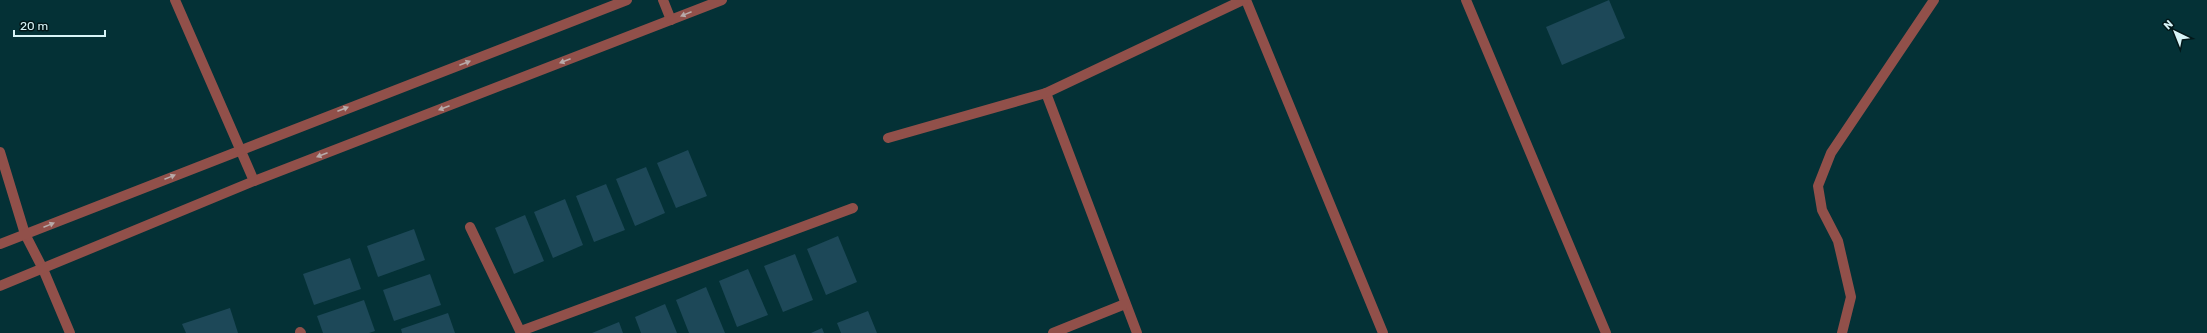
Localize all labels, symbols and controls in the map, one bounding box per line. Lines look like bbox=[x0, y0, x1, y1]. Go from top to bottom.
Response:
scale bar bbox=[14, 12, 105, 38]
one-way arrow bbox=[680, 12, 692, 18]
north arrow bbox=[2155, 12, 2195, 52]
text: N bbox=[2161, 18, 2176, 33]
text: 20 m bbox=[20, 19, 48, 33]
one-way arrow bbox=[459, 59, 471, 65]
one-way arrow bbox=[558, 59, 570, 65]
one-way arrow bbox=[338, 106, 350, 112]
one-way arrow bbox=[437, 106, 449, 112]
one-way arrow bbox=[316, 153, 328, 159]
one-way arrow bbox=[165, 173, 177, 179]
one-way arrow bbox=[44, 221, 56, 227]

